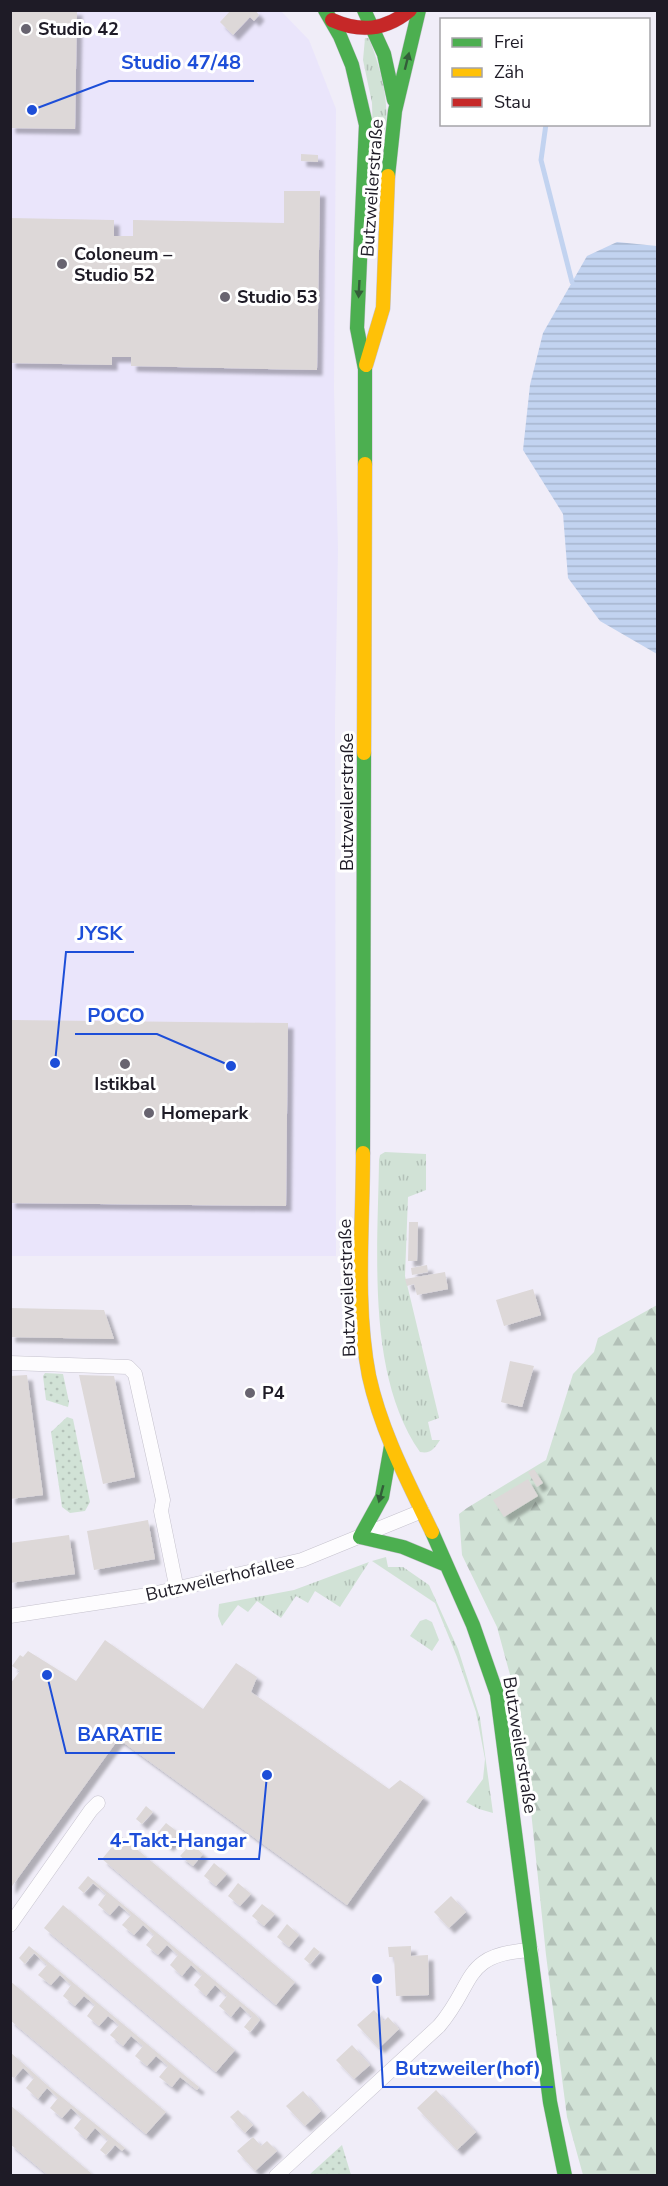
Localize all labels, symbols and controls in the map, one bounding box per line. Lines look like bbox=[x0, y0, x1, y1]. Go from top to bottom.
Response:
place label: Studio 42 bbox=[38, 17, 119, 41]
legend bbox=[440, 18, 650, 126]
marker: Studio 42 bbox=[19, 22, 33, 36]
text: Frei bbox=[494, 30, 524, 54]
callout: Studio 47/48 bbox=[109, 43, 254, 81]
text: Studio 47/48 bbox=[121, 49, 241, 76]
one-way arrow bbox=[403, 52, 413, 70]
text: Zäh bbox=[494, 60, 524, 84]
text: Stau bbox=[494, 90, 531, 114]
street label: Butzweilerstraße bbox=[355, 118, 389, 258]
place label: Coloneum – Studio 52 bbox=[74, 242, 172, 287]
marker: Coloneum – Studio 52 bbox=[55, 257, 69, 271]
one-way arrow bbox=[354, 279, 363, 298]
place label: Studio 53 bbox=[237, 285, 318, 309]
marker: Studio 53 bbox=[218, 290, 232, 304]
street label: Butzweilerstraße bbox=[335, 733, 359, 871]
callout: JYSK bbox=[66, 914, 134, 952]
text: JYSK bbox=[77, 920, 123, 947]
callout: POCO bbox=[75, 996, 157, 1034]
text: POCO bbox=[87, 1002, 145, 1029]
marker: Istikbal bbox=[118, 1057, 132, 1071]
place label: Istikbal bbox=[94, 1072, 156, 1096]
place label: Homepark bbox=[161, 1101, 249, 1125]
marker: Homepark bbox=[142, 1106, 156, 1120]
street label: Butzweilerstraße bbox=[333, 1219, 361, 1357]
place label: P4 bbox=[262, 1381, 285, 1405]
marker: P4 bbox=[243, 1386, 257, 1400]
one-way arrow bbox=[376, 1485, 385, 1503]
street label: Butzweilerhofallee bbox=[143, 1549, 297, 1607]
street label: Butzweilerstraße bbox=[497, 1675, 543, 1815]
callout: BARATIE bbox=[66, 1715, 175, 1753]
text: BARATIE bbox=[77, 1721, 163, 1748]
callout: 4-Takt-Hangar bbox=[98, 1821, 259, 1859]
text: 4-Takt-Hangar bbox=[109, 1827, 247, 1854]
callout: Butzweiler(hof) bbox=[383, 2049, 553, 2087]
text: Butzweiler(hof) bbox=[395, 2055, 541, 2082]

